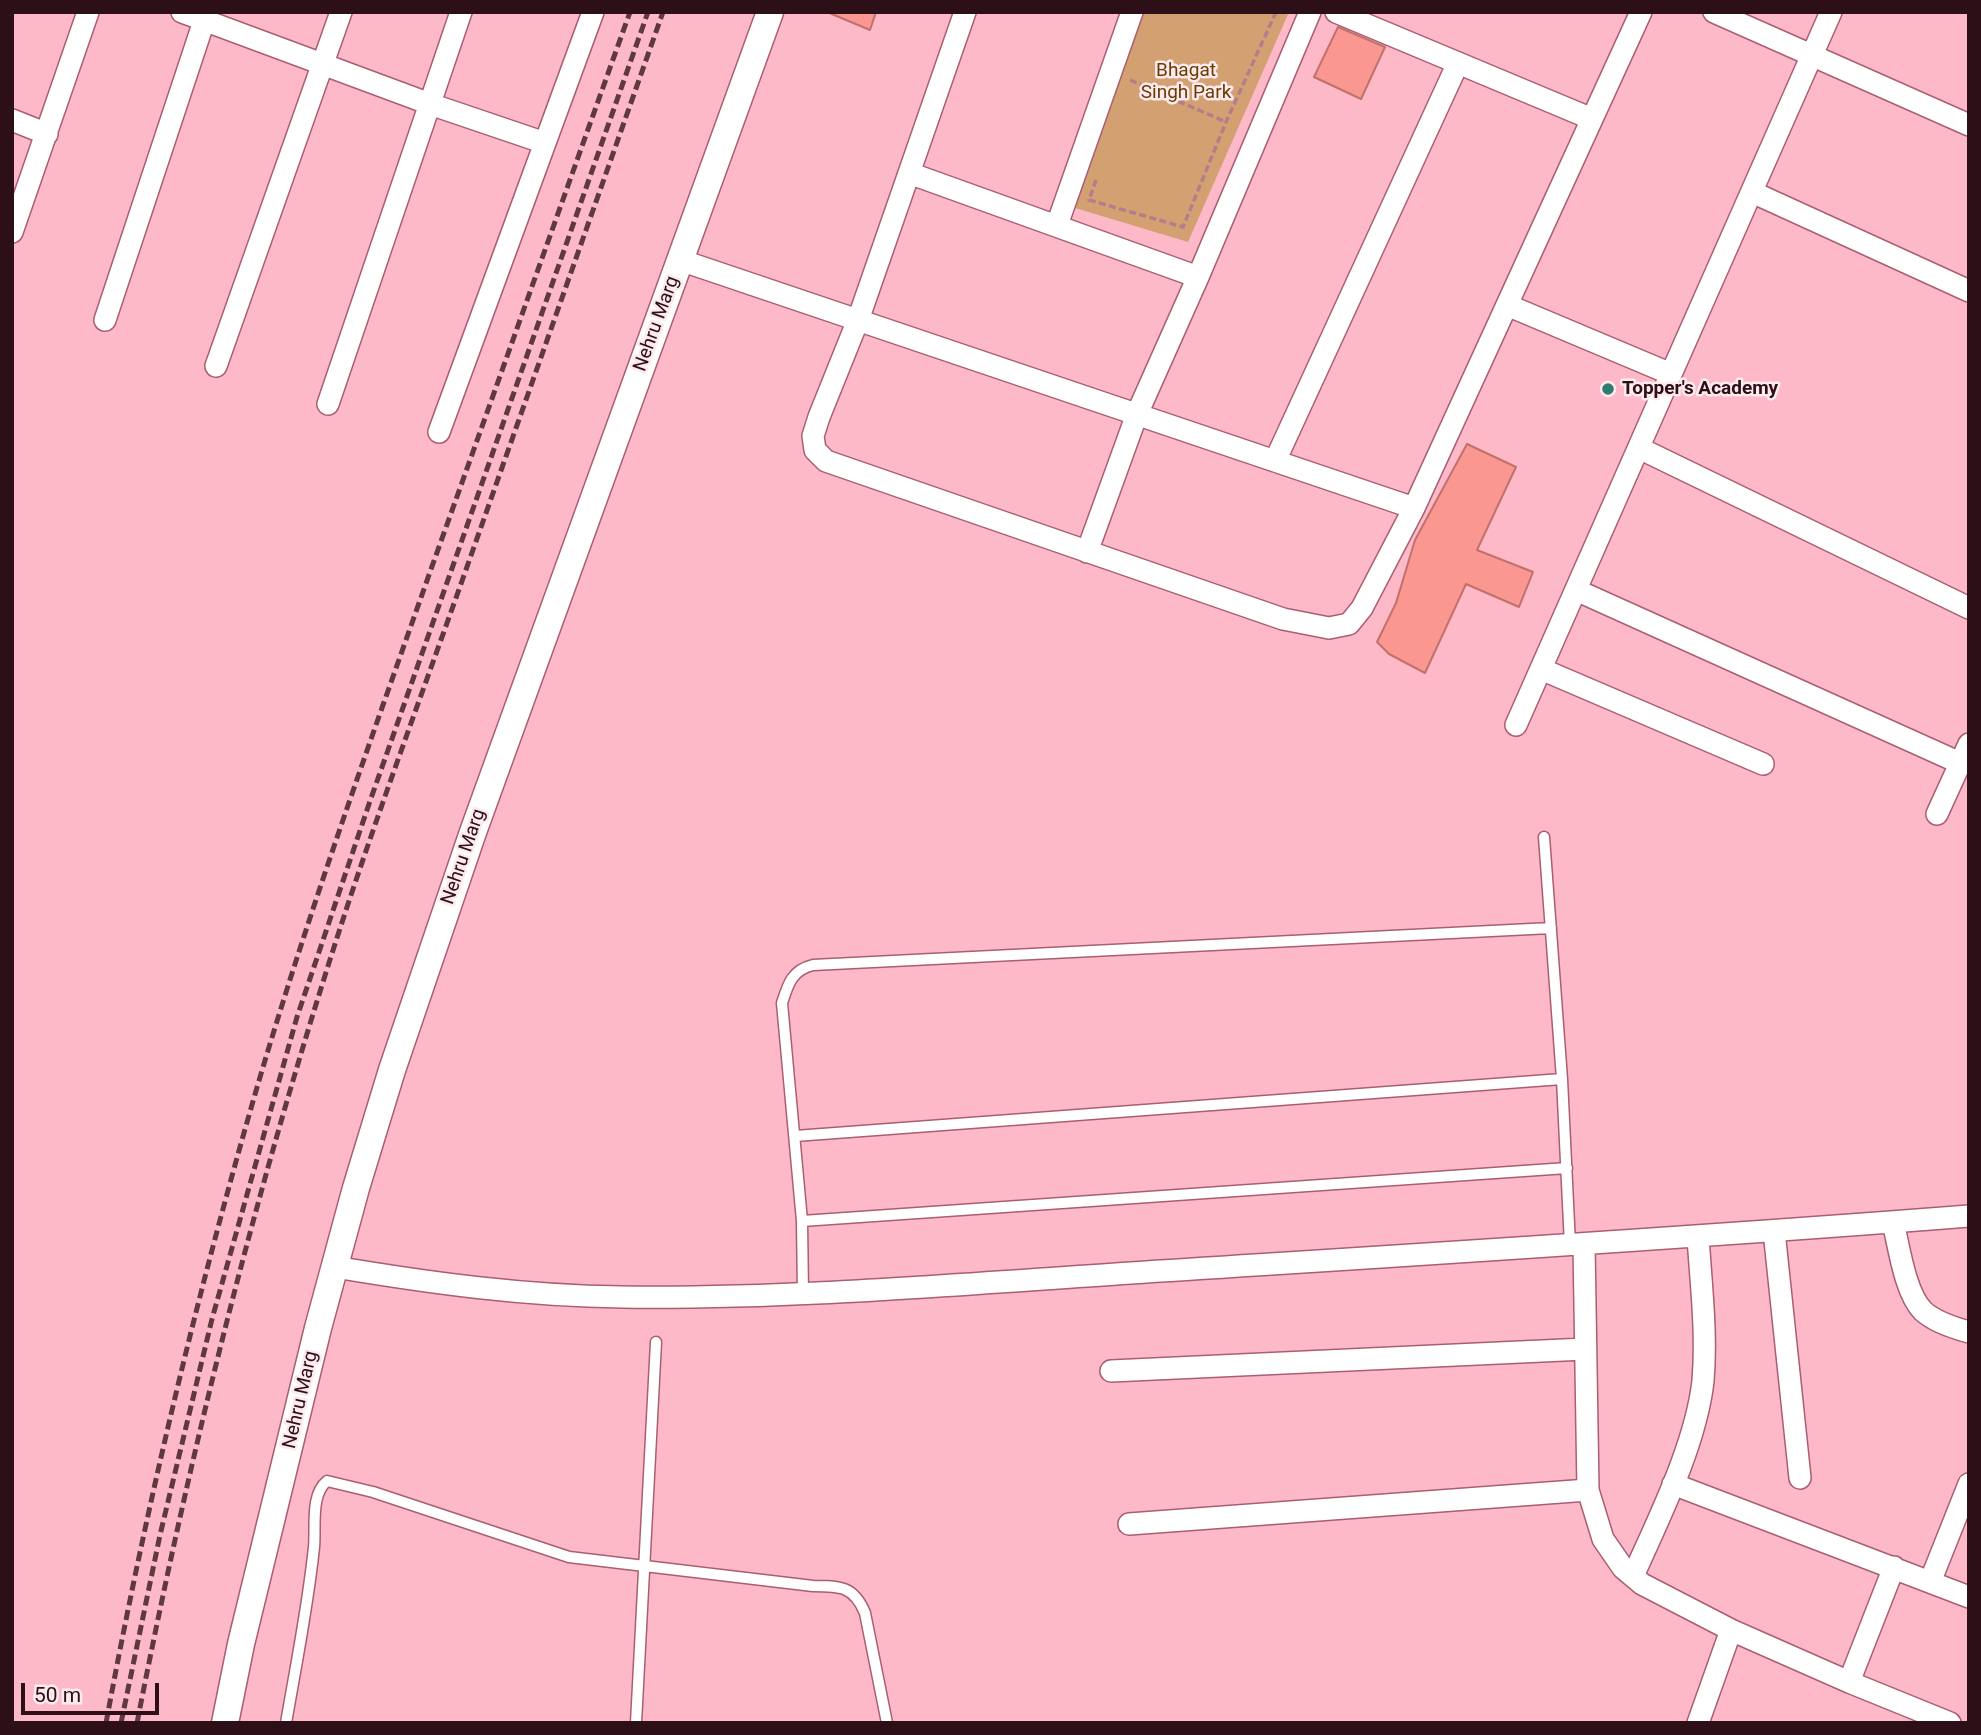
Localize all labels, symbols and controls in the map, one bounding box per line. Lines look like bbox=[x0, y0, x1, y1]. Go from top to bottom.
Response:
park label: Bhagat Singh Park bbox=[1141, 60, 1231, 104]
street label: Nehru Marg bbox=[629, 273, 685, 375]
place label: Topper's Academy bbox=[1622, 378, 1778, 400]
marker: Topper's Academy bbox=[1600, 381, 1616, 397]
street label: Nehru Marg bbox=[437, 806, 491, 908]
street label: Nehru Marg bbox=[279, 1349, 323, 1451]
scale bar bbox=[24, 1668, 163, 1712]
text: 50 m bbox=[34, 1683, 81, 1707]

